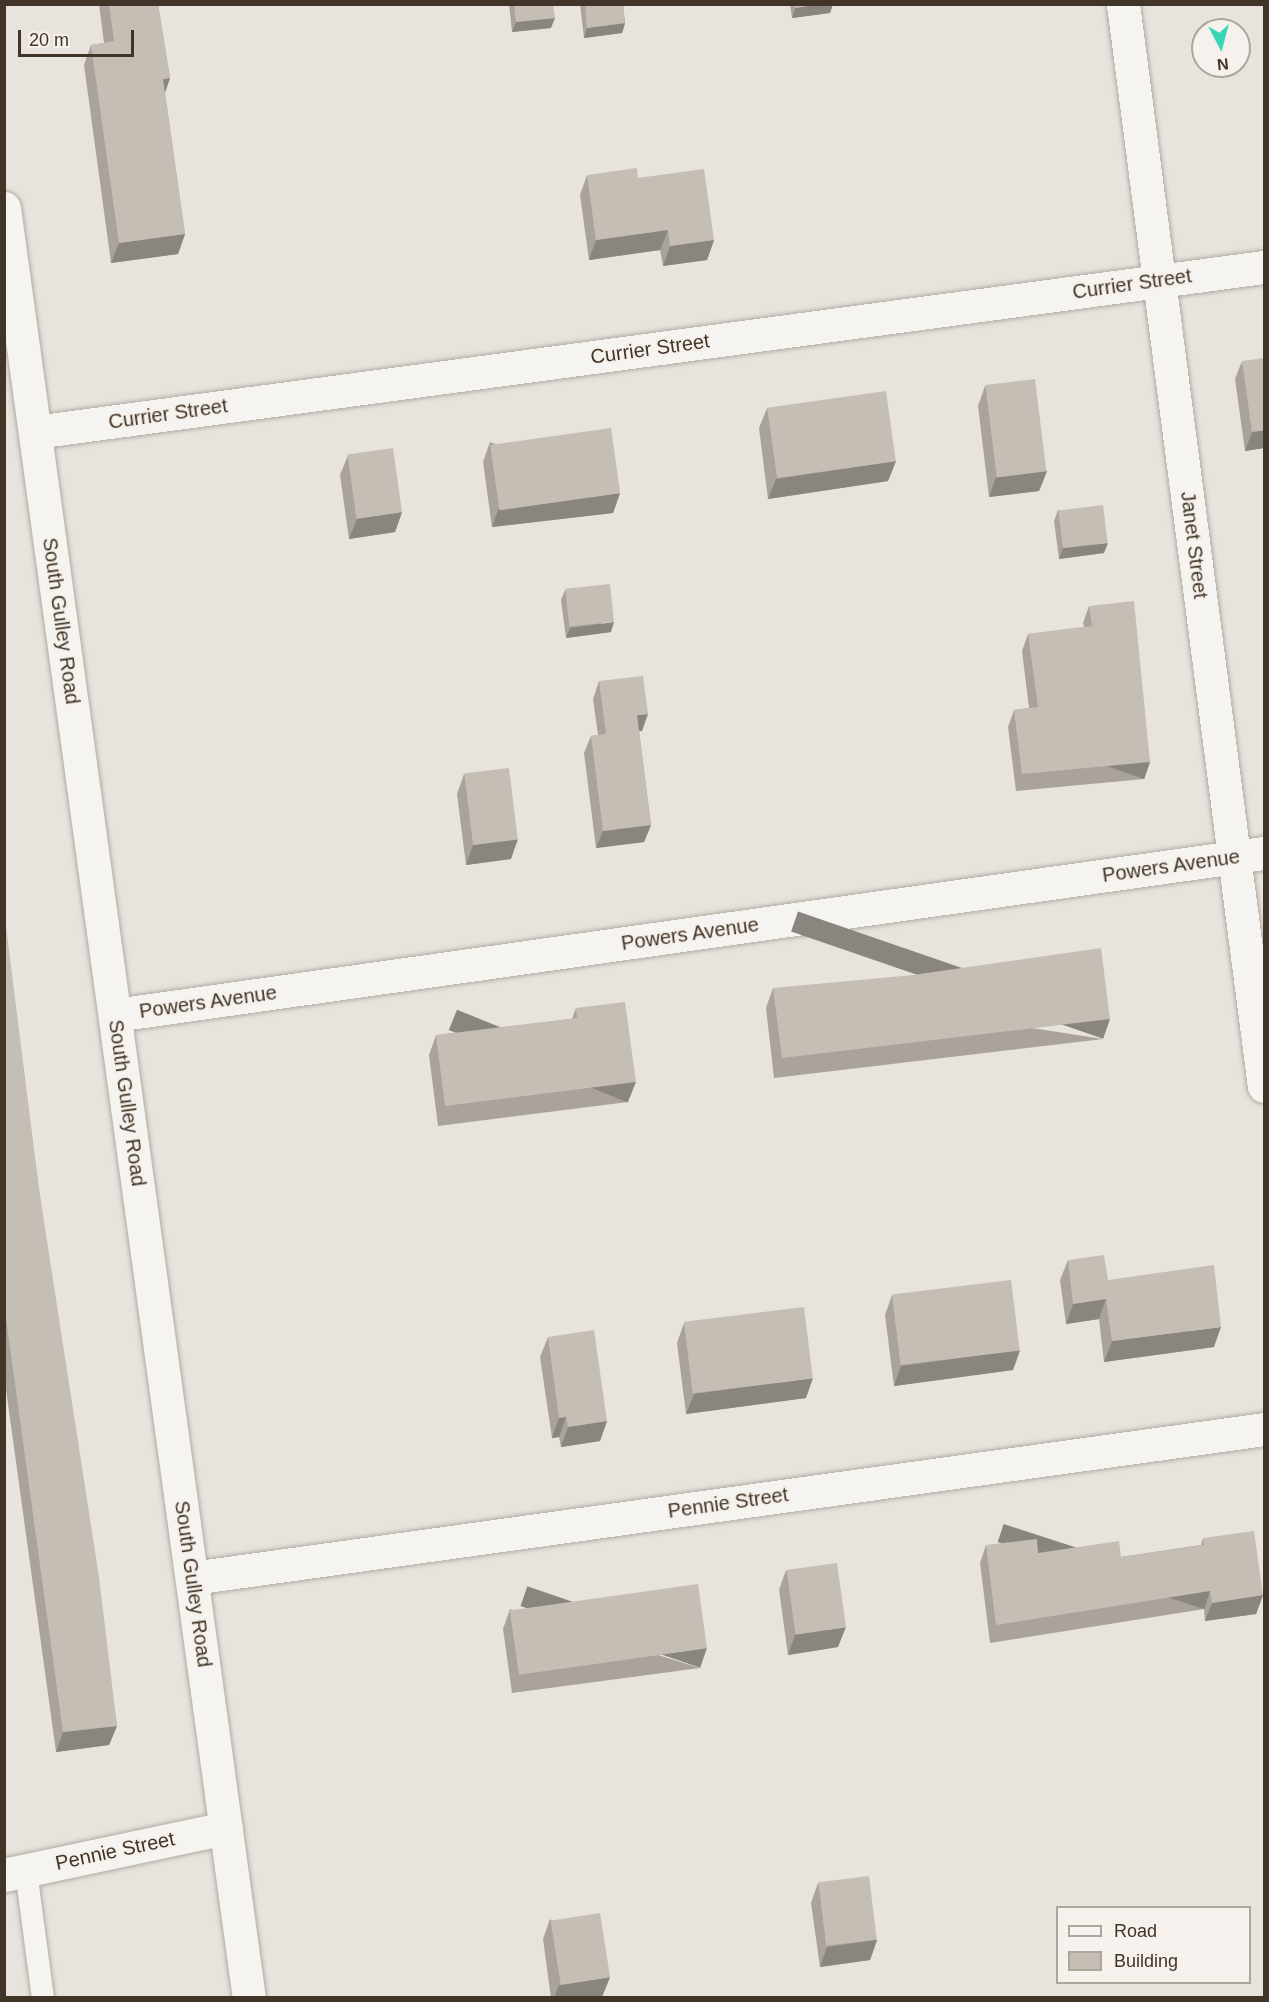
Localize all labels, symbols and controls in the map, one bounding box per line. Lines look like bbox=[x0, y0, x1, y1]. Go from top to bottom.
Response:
scale bar bbox=[21, 18, 136, 56]
north arrow bbox=[1191, 18, 1251, 78]
text: 20 m bbox=[29, 30, 69, 50]
text: N bbox=[1216, 55, 1229, 73]
street label: Currier Street bbox=[1071, 264, 1193, 304]
street label: Currier Street bbox=[589, 329, 711, 369]
street label: Currier Street bbox=[107, 394, 229, 434]
street label: Janet Street bbox=[1176, 490, 1212, 600]
street label: South Gulley Road bbox=[37, 536, 85, 706]
street label: Powers Avenue bbox=[1100, 844, 1242, 888]
street label: Powers Avenue bbox=[619, 912, 761, 956]
street label: Powers Avenue bbox=[137, 980, 279, 1024]
street label: South Gulley Road bbox=[103, 1018, 151, 1188]
street label: Pennie Street bbox=[666, 1483, 790, 1523]
street label: South Gulley Road bbox=[169, 1499, 217, 1669]
street label: Pennie Street bbox=[53, 1827, 177, 1875]
legend bbox=[1056, 1906, 1251, 1984]
text: Road bbox=[1114, 1921, 1157, 1941]
text: Building bbox=[1114, 1951, 1178, 1971]

